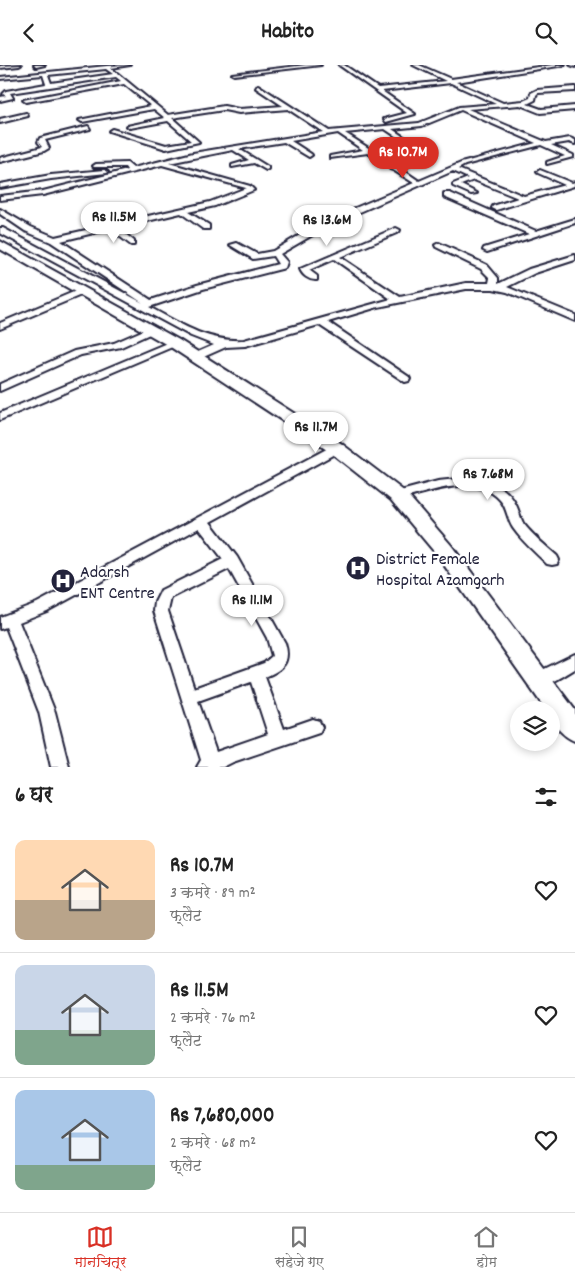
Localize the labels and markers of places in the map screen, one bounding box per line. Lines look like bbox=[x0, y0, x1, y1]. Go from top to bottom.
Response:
pin: Rs 10.7M bbox=[351, 137, 455, 179]
pin: Rs 11.5M bbox=[62, 201, 166, 244]
pin: Rs 13.6M bbox=[275, 205, 379, 247]
pin: Rs 11.7M bbox=[264, 411, 368, 454]
pin: Rs 7.68M bbox=[436, 459, 540, 501]
place label: District Female Hospital Azamgarh bbox=[376, 548, 505, 594]
hospital icon: District Female Hospital Azamgarh bbox=[345, 555, 371, 581]
place label: Adarsh ENT Centre bbox=[80, 561, 155, 607]
hospital icon: Adarsh ENT Centre bbox=[50, 568, 76, 594]
pin: Rs 11.1M bbox=[200, 585, 304, 627]

